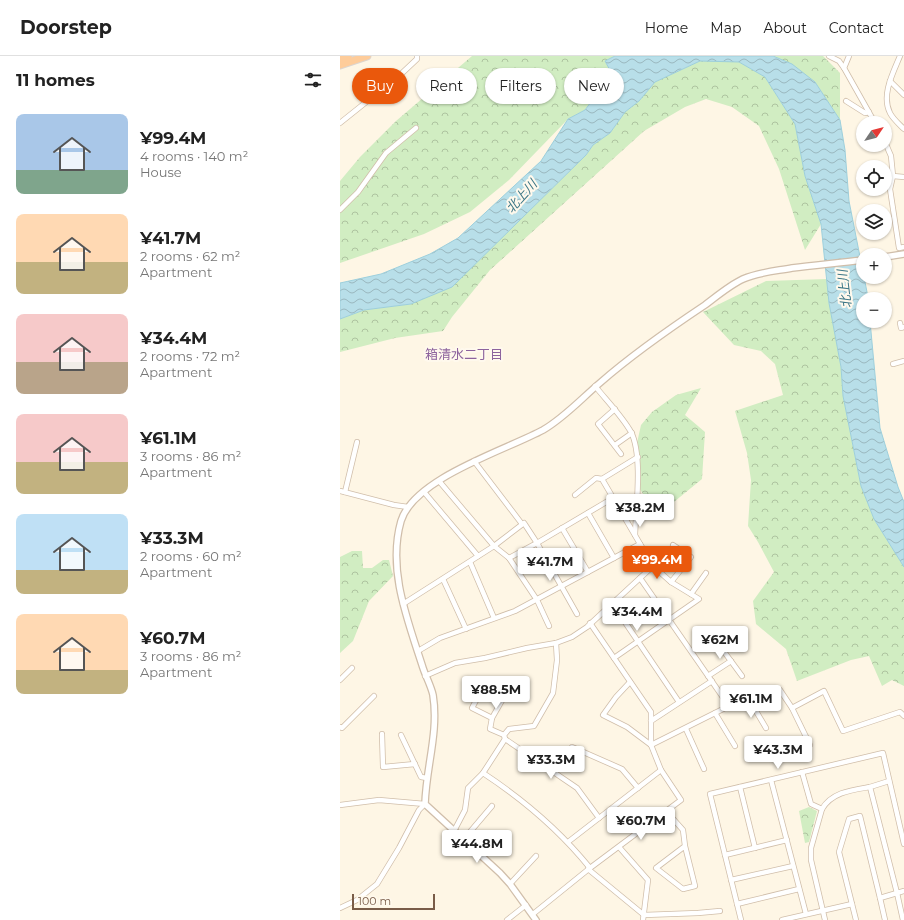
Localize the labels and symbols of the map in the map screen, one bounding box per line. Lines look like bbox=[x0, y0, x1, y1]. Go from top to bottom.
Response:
north arrow bbox=[856, 116, 892, 152]
water label: 北上川 bbox=[502, 175, 541, 216]
water label: 北上川 bbox=[833, 267, 854, 309]
district label: 箱清水二丁目 bbox=[425, 346, 503, 362]
pin: ¥38.2M bbox=[607, 494, 673, 528]
pin: ¥99.4M bbox=[624, 546, 690, 580]
pin: ¥41.7M bbox=[517, 548, 583, 582]
pin: ¥34.4M bbox=[604, 598, 670, 632]
pin: ¥62M bbox=[696, 626, 744, 660]
pin: ¥88.5M bbox=[463, 676, 529, 710]
pin: ¥61.1M bbox=[718, 685, 784, 719]
pin: ¥43.3M bbox=[745, 736, 811, 770]
pin: ¥33.3M bbox=[518, 746, 584, 780]
pin: ¥60.7M bbox=[608, 807, 674, 841]
pin: ¥44.8M bbox=[444, 830, 510, 864]
scale bar bbox=[352, 892, 435, 911]

